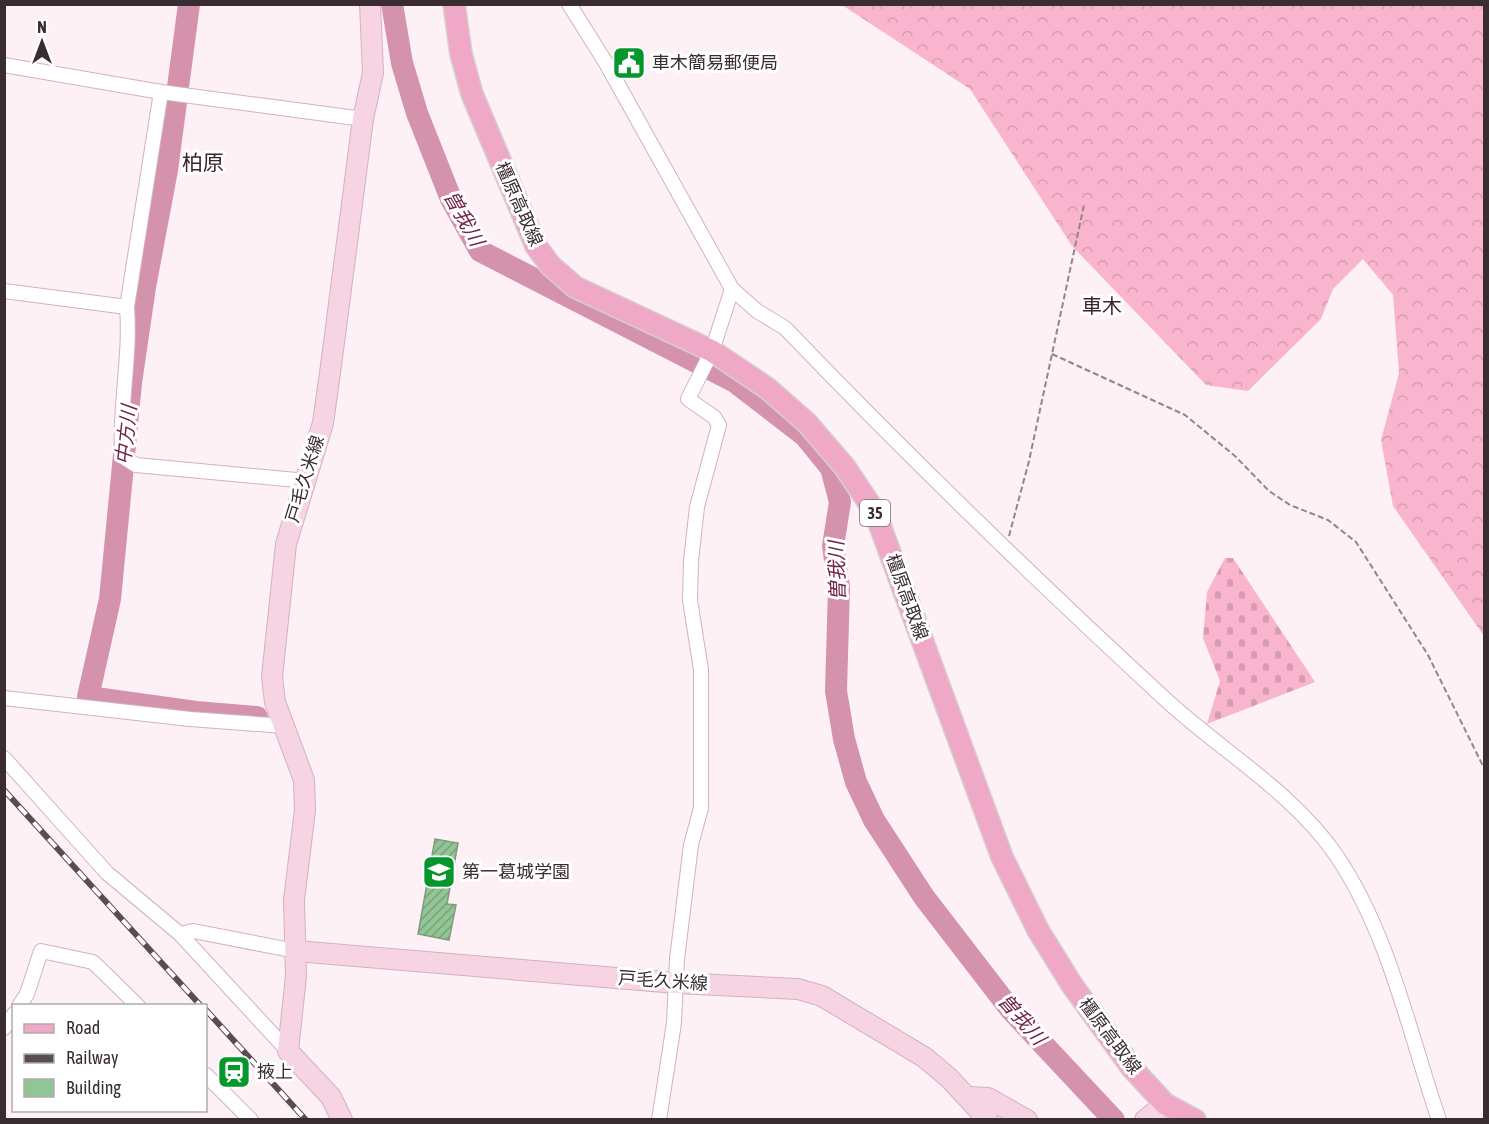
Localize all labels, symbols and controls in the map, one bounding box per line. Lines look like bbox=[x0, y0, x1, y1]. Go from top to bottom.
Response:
north arrow bbox=[12, 12, 72, 72]
text: N bbox=[37, 18, 47, 36]
public building icon: 車木簡易郵便局 bbox=[611, 45, 647, 81]
place label: 車木簡易郵便局 bbox=[652, 52, 778, 73]
district label: 柏原 bbox=[182, 150, 224, 174]
street label: 橿原高取線 bbox=[492, 158, 547, 249]
water label: 曽我川 bbox=[440, 186, 490, 251]
district label: 車木 bbox=[1082, 294, 1122, 317]
water label: 中方川 bbox=[111, 402, 140, 466]
street label: 戸毛久米線 bbox=[281, 433, 328, 525]
road number: 35 bbox=[860, 500, 890, 526]
water label: 曽我川 bbox=[824, 539, 849, 601]
street label: 橿原高取線 bbox=[882, 551, 933, 643]
school or university icon: 第一葛城学園 bbox=[421, 854, 457, 890]
place label: 第一葛城学園 bbox=[462, 861, 570, 882]
street label: 戸毛久米線 bbox=[617, 967, 709, 994]
water label: 曽我川 bbox=[994, 988, 1052, 1050]
street label: 橿原高取線 bbox=[1075, 993, 1146, 1078]
legend bbox=[12, 1004, 207, 1112]
text: Road bbox=[66, 1017, 100, 1038]
text: Railway bbox=[66, 1047, 118, 1068]
station icon: 掖上 bbox=[216, 1054, 252, 1090]
place label: 掖上 bbox=[257, 1061, 293, 1082]
text: Building bbox=[66, 1077, 121, 1098]

